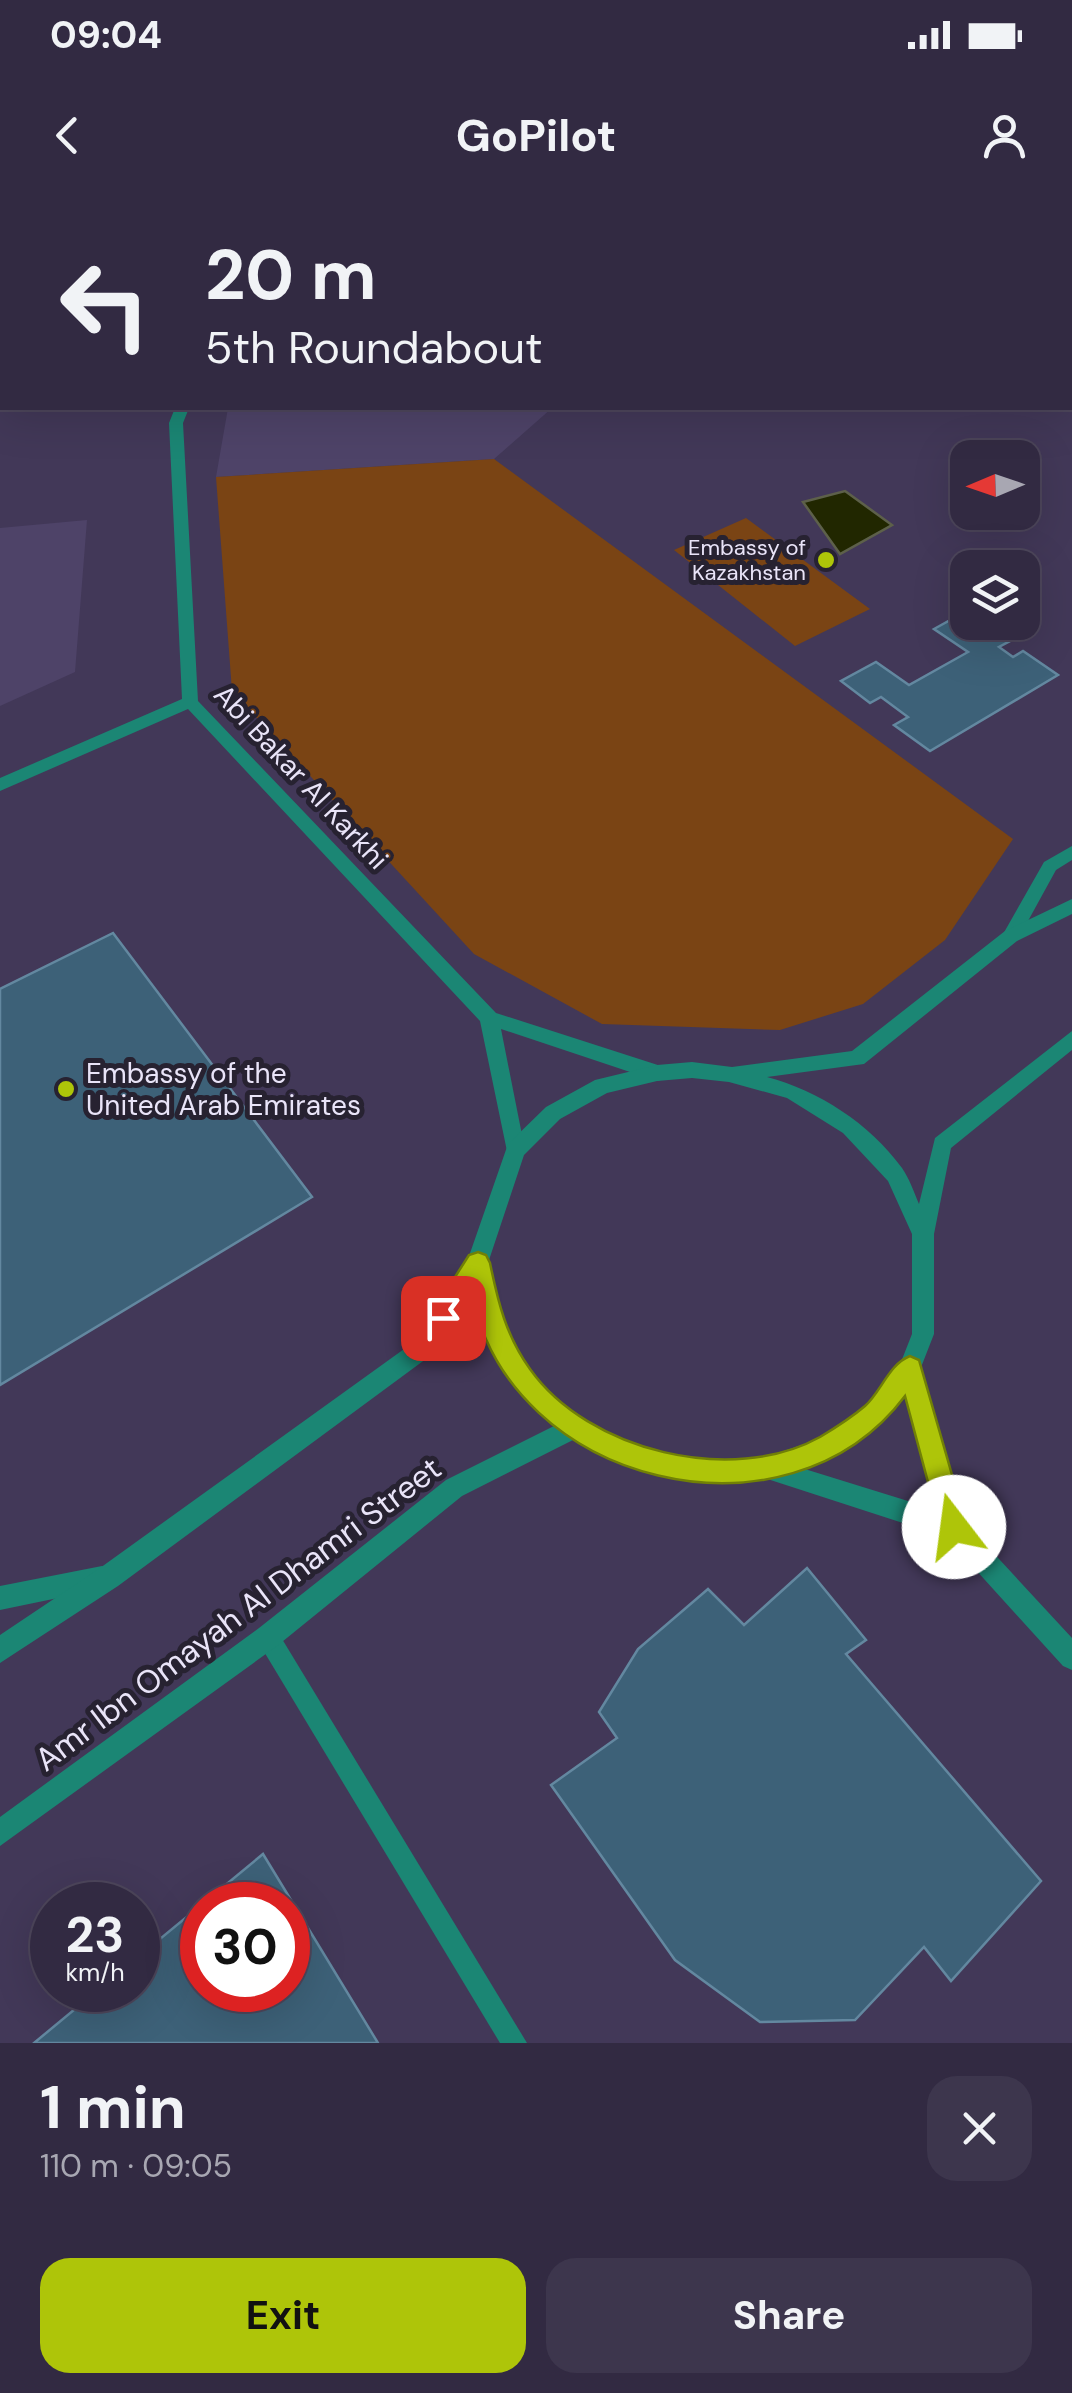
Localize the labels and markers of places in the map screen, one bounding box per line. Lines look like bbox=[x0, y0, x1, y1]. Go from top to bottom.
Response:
place label: Embassy of Kazakhstan bbox=[688, 533, 806, 587]
marker: Embassy of Kazakhstan bbox=[815, 549, 837, 571]
place label: Embassy of the United Arab Emirates bbox=[86, 1055, 361, 1124]
marker: Embassy of the United Arab Emirates bbox=[55, 1078, 77, 1100]
pin bbox=[401, 1276, 486, 1361]

